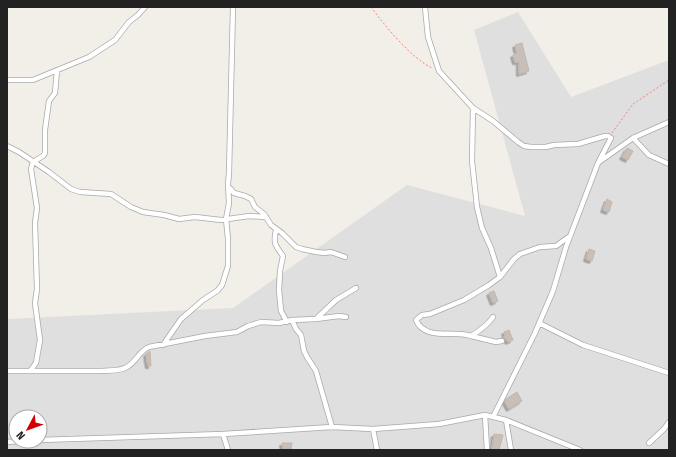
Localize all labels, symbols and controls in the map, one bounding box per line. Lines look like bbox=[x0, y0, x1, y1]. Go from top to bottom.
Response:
north arrow bbox=[8, 409, 48, 449]
text: N bbox=[14, 428, 28, 442]

